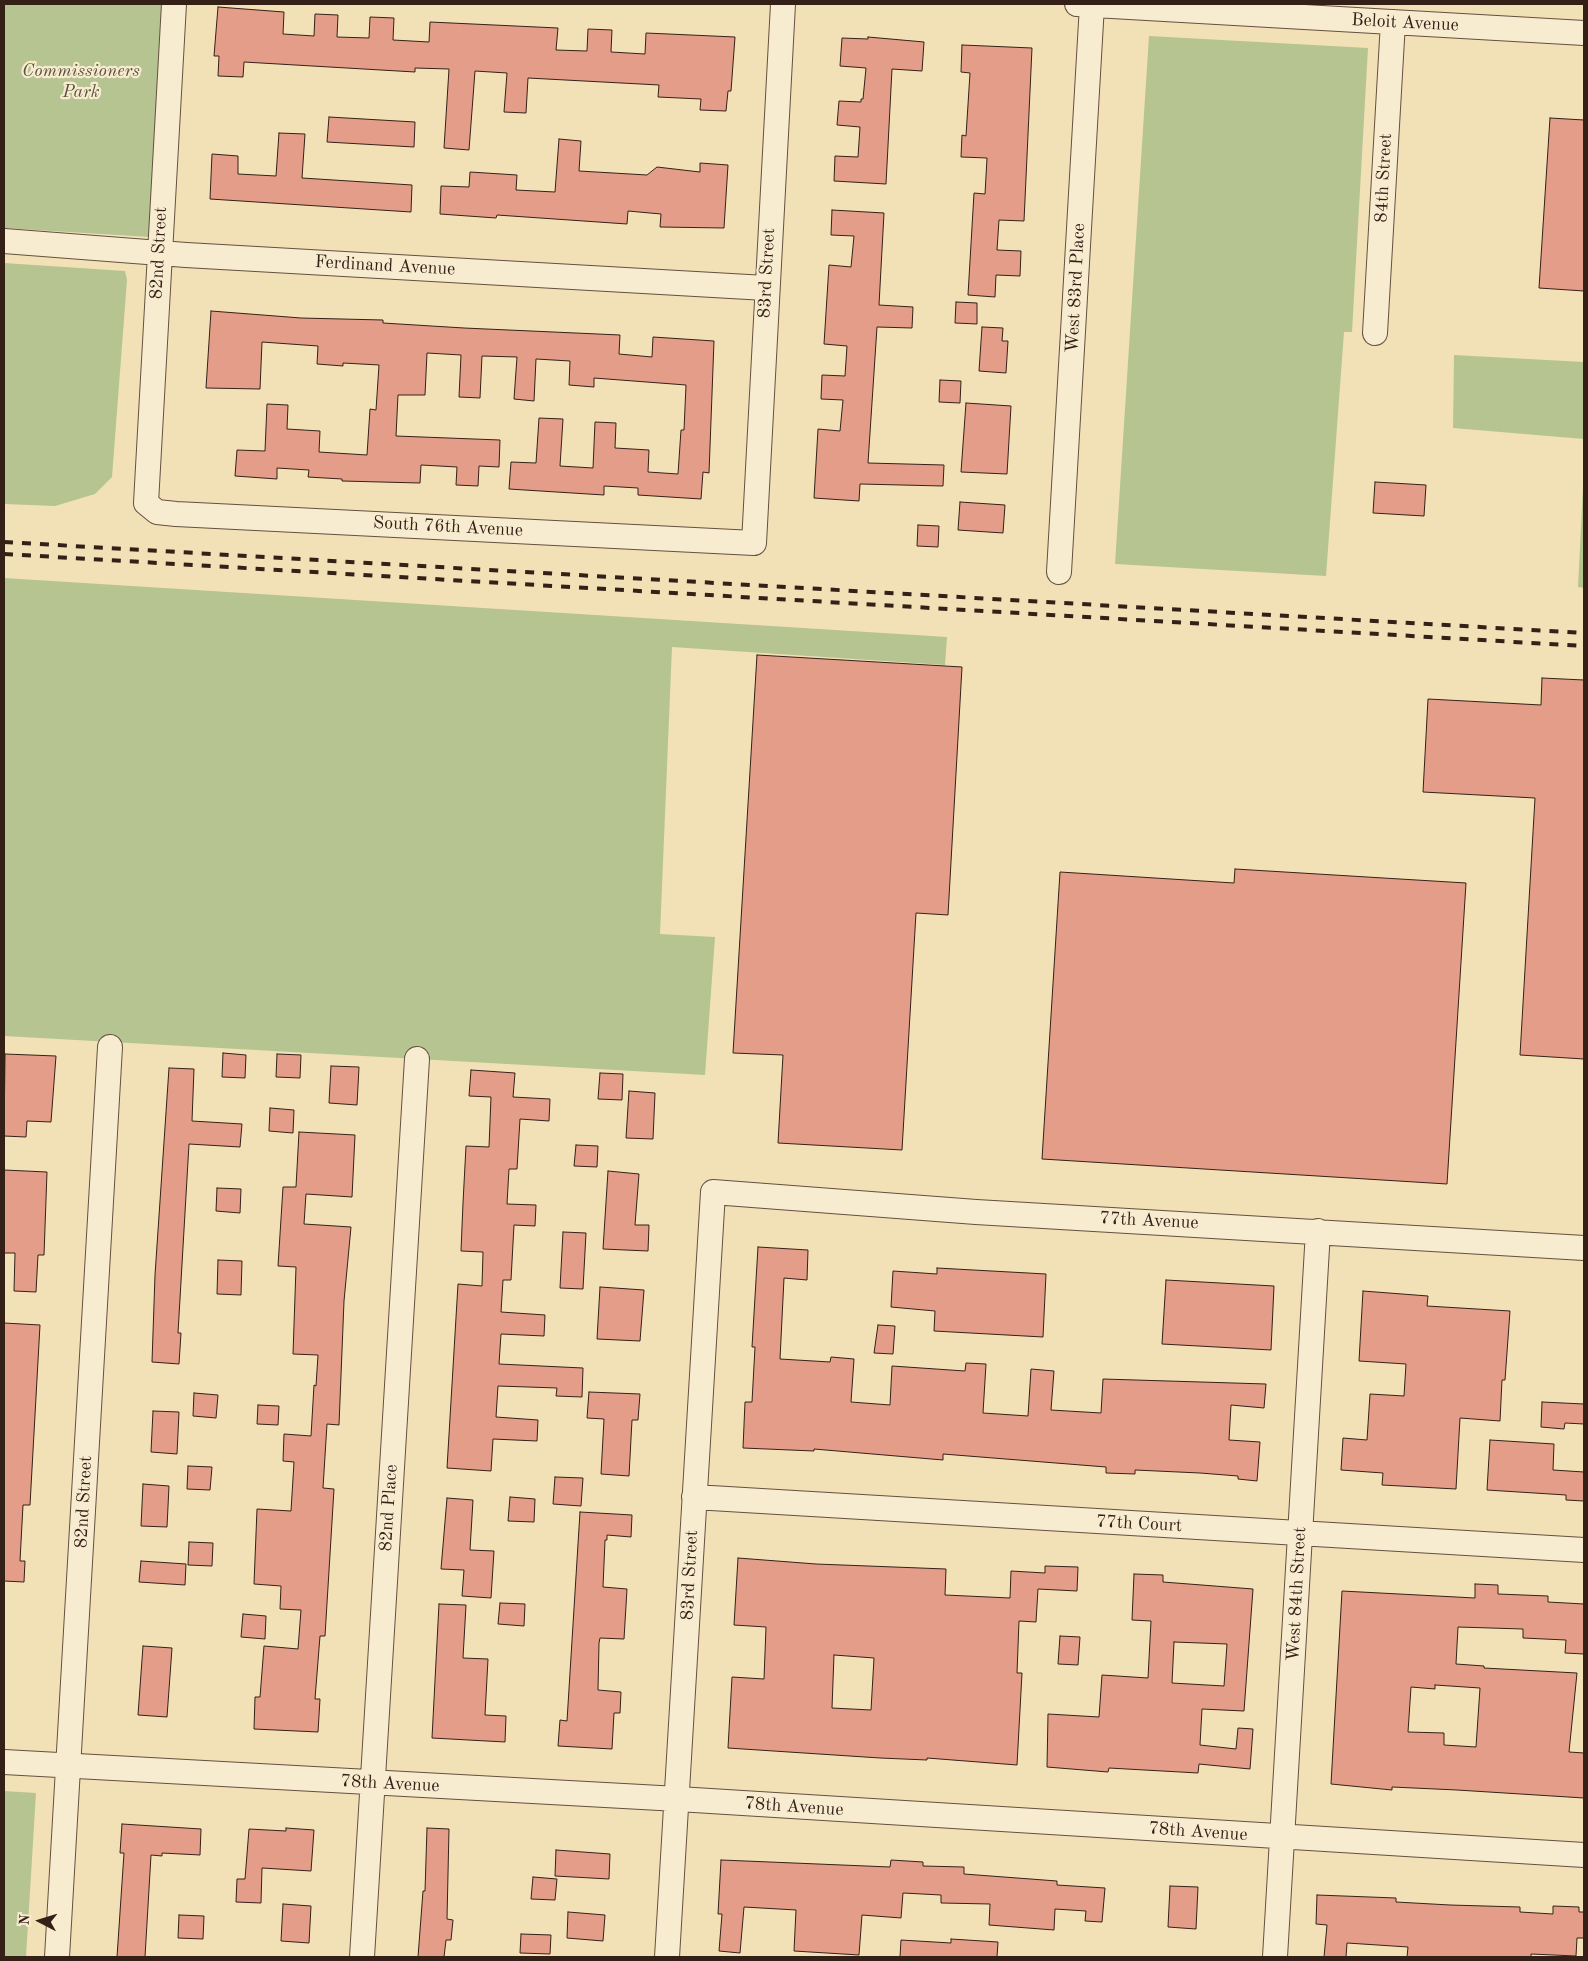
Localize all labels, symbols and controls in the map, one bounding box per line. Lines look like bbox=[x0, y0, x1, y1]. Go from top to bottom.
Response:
street label: Beloit Avenue bbox=[1351, 9, 1459, 37]
park label: Commissioners Park bbox=[22, 60, 140, 102]
street label: 84th Street bbox=[1371, 133, 1397, 223]
street label: 82nd Street bbox=[146, 206, 172, 300]
street label: West 83rd Place bbox=[1062, 223, 1090, 353]
street label: 83rd Street bbox=[754, 227, 780, 319]
street label: Ferdinand Avenue bbox=[314, 252, 456, 280]
street label: South 76th Avenue bbox=[373, 512, 523, 542]
street label: 77th Avenue bbox=[1099, 1208, 1199, 1234]
street label: 82nd Street bbox=[71, 1455, 97, 1549]
street label: 82nd Place bbox=[375, 1464, 403, 1552]
street label: 77th Court bbox=[1095, 1511, 1183, 1537]
street label: West 84th Street bbox=[1283, 1526, 1311, 1662]
street label: 83rd Street bbox=[677, 1529, 703, 1621]
street label: 78th Avenue bbox=[340, 1771, 440, 1797]
street label: 78th Avenue bbox=[744, 1793, 844, 1821]
street label: 78th Avenue bbox=[1148, 1818, 1248, 1846]
north arrow bbox=[15, 1896, 65, 1946]
text: N bbox=[18, 1914, 32, 1926]

